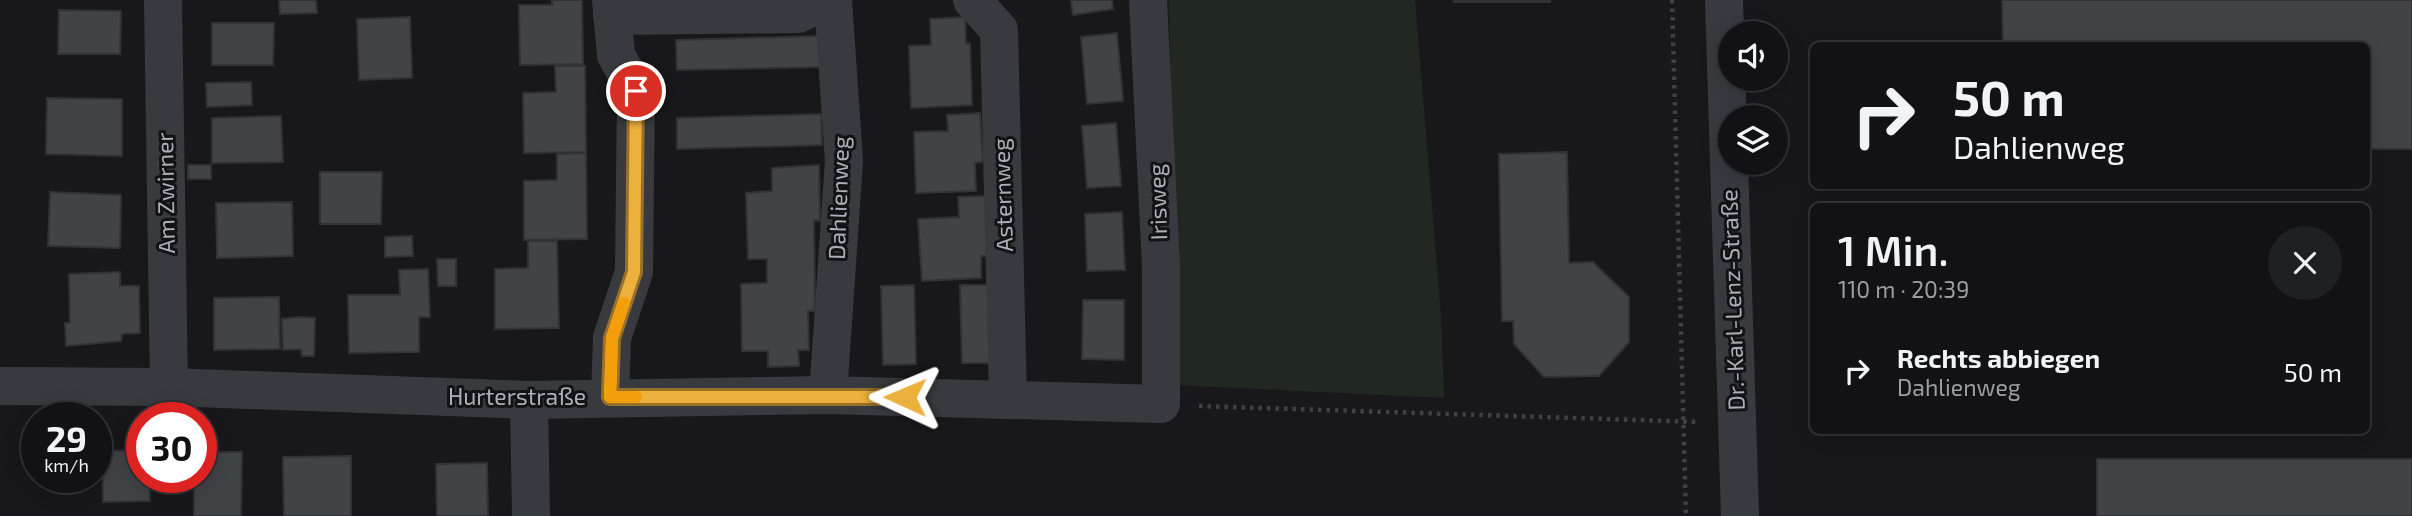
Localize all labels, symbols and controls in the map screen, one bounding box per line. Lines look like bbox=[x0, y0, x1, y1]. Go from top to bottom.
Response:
map controls bbox=[1718, 21, 1788, 175]
button: sound bbox=[1718, 21, 1788, 91]
pin bbox=[606, 61, 666, 121]
text: 50 m bbox=[1953, 67, 2065, 126]
icon: right bbox=[1838, 70, 1929, 161]
icon: arrive bbox=[617, 72, 655, 110]
button: layers bbox=[1718, 105, 1788, 175]
text: Dahlienweg bbox=[1953, 127, 2125, 165]
street label: Am Zwirner bbox=[150, 132, 180, 254]
street label: Dahlienweg bbox=[822, 136, 854, 260]
street label: Asternweg bbox=[986, 138, 1018, 252]
street label: Irisweg bbox=[1142, 163, 1172, 241]
street label: Dr.-Karl-Lenz-Straße bbox=[1714, 189, 1750, 411]
text: 1 Min. bbox=[1838, 224, 1949, 274]
button: close bbox=[2268, 226, 2342, 300]
text: 110 m · 20:39 bbox=[1838, 275, 1969, 303]
text: Rechts abbiegen bbox=[1897, 342, 2100, 373]
icon: right bbox=[1838, 352, 1876, 390]
text: 50 m bbox=[2284, 356, 2342, 387]
position arrow bbox=[868, 360, 942, 434]
text: Dahlienweg bbox=[1897, 373, 2021, 401]
street label: Hurterstraße bbox=[448, 382, 586, 410]
speed limit sign: 30 bbox=[126, 402, 217, 493]
text: 29 bbox=[46, 417, 87, 459]
text: km/h bbox=[44, 454, 89, 476]

